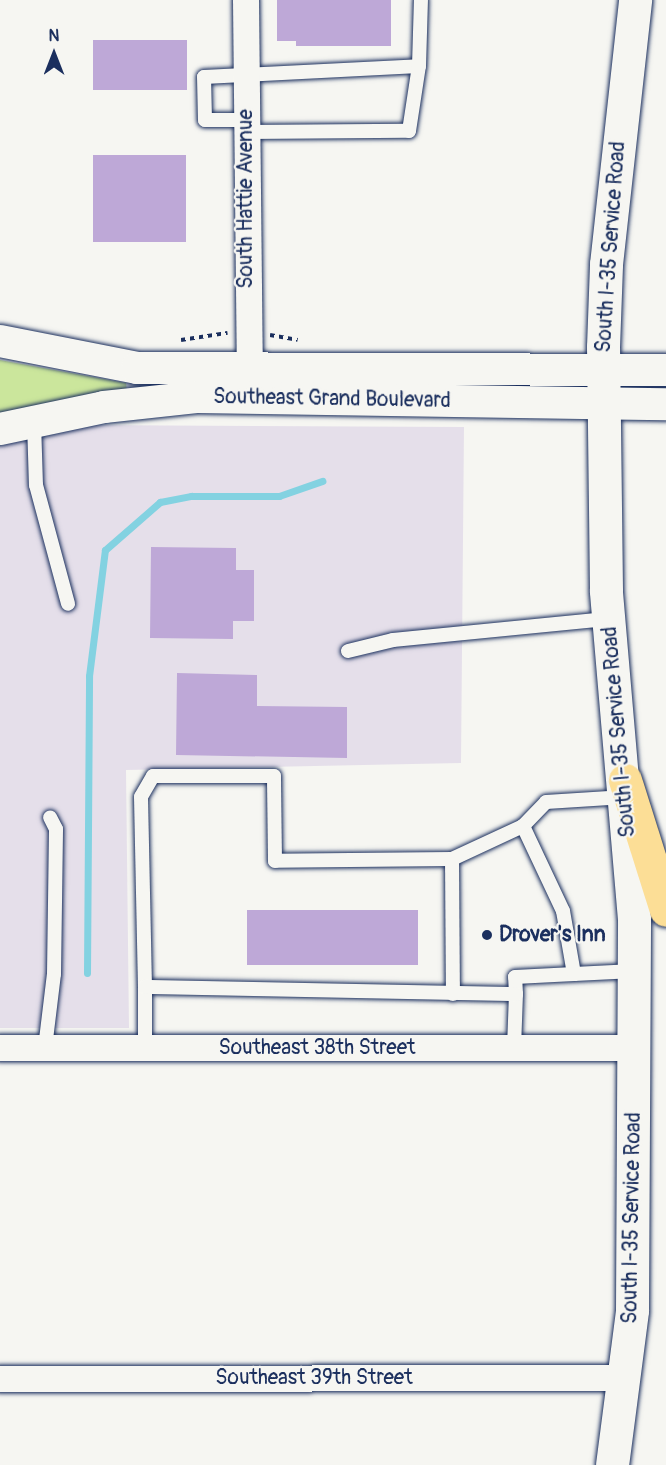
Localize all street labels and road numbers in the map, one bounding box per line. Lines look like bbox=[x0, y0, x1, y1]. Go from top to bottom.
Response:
street label: South Hattie Avenue bbox=[233, 109, 259, 289]
street label: South I-35 Service Road bbox=[591, 140, 631, 354]
street label: Southeast Grand Boulevard bbox=[213, 384, 451, 414]
street label: South I-35 Service Road bbox=[597, 625, 641, 839]
street label: Southeast 38th Street bbox=[218, 1035, 416, 1061]
street label: South I-35 Service Road bbox=[618, 1112, 646, 1324]
street label: Southeast 39th Street bbox=[215, 1365, 413, 1391]

